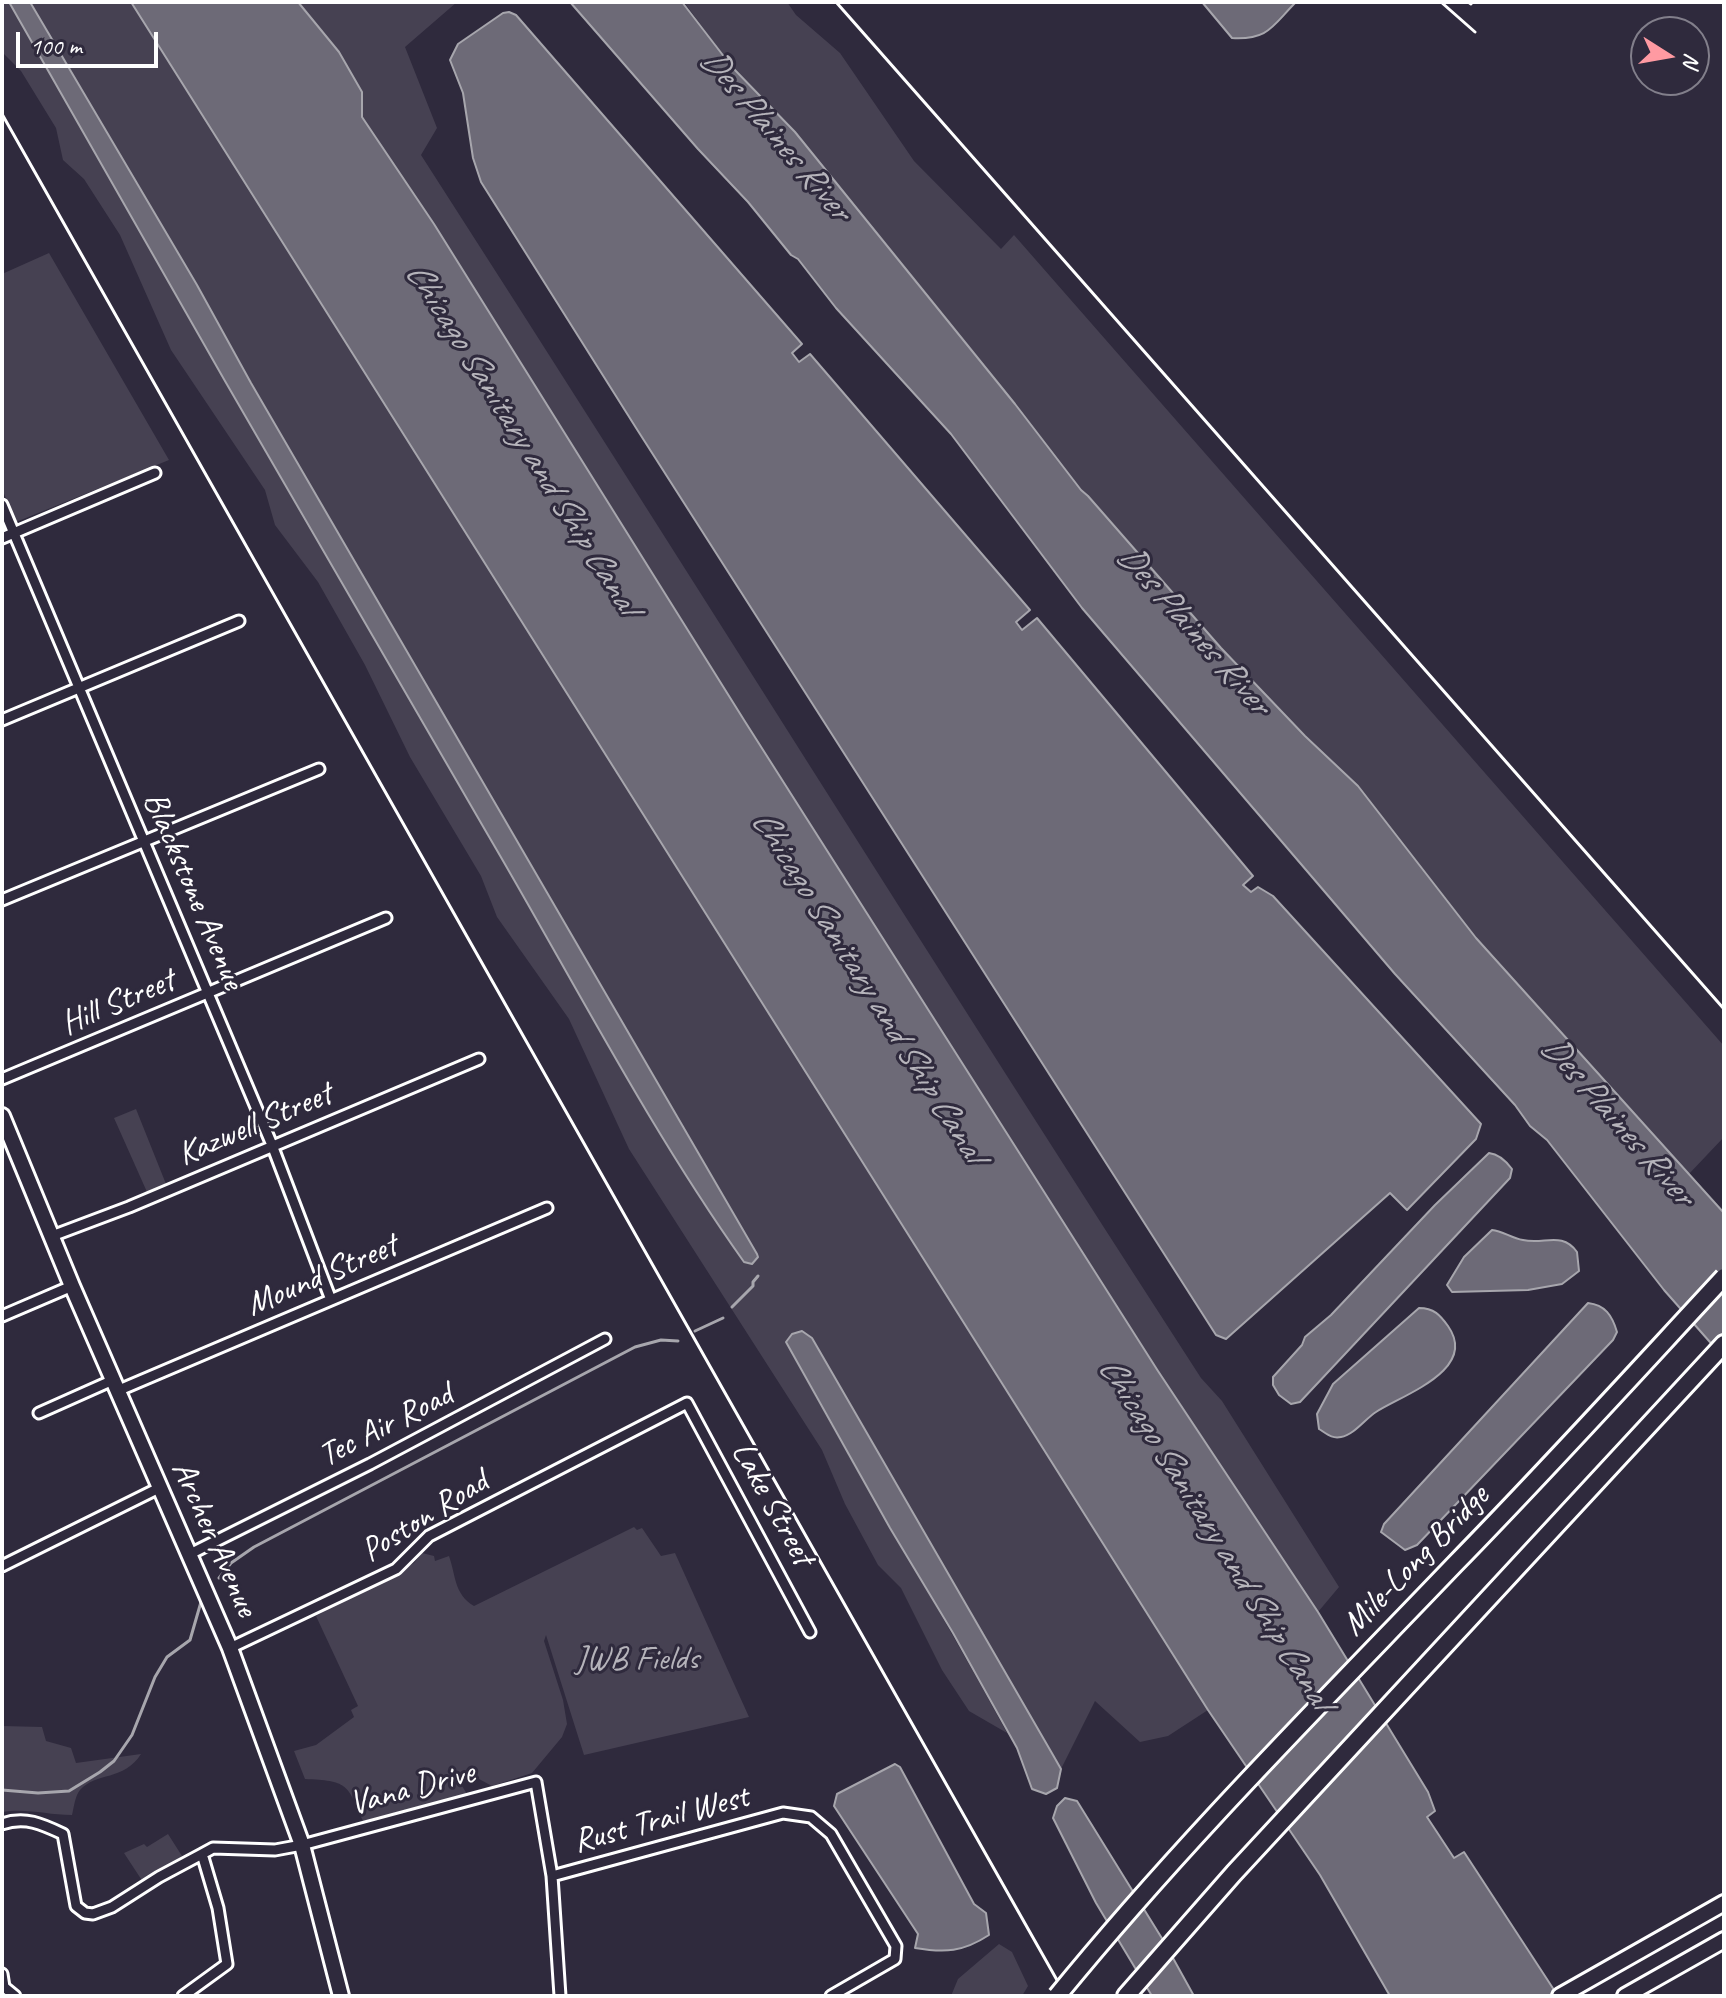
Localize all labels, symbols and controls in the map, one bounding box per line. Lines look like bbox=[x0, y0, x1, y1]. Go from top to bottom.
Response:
scale bar bbox=[20, 16, 162, 66]
north arrow bbox=[1630, 16, 1710, 96]
text: 100 m bbox=[30, 31, 82, 61]
water label: Des Plaines River bbox=[691, 40, 859, 230]
text: N bbox=[1677, 51, 1707, 70]
water label: Chicago Sanitary and Ship Canal bbox=[395, 254, 647, 622]
water label: Des Plaines River bbox=[1107, 536, 1279, 724]
street label: Blackstone Avenue bbox=[133, 786, 253, 996]
water label: Chicago Sanitary and Ship Canal bbox=[741, 802, 993, 1170]
street label: Hill Street bbox=[55, 961, 181, 1045]
water label: Des Plaines River bbox=[1531, 1027, 1703, 1215]
street label: Kazwell Street bbox=[172, 1074, 338, 1176]
street label: Mound Street bbox=[240, 1226, 404, 1326]
water label: Chicago Sanitary and Ship Canal bbox=[1088, 1349, 1340, 1717]
street label: Tec Air Road bbox=[312, 1375, 460, 1477]
street label: Lake Street bbox=[721, 1435, 823, 1573]
street label: Archer Avenue bbox=[162, 1455, 266, 1623]
street label: Poston Road bbox=[354, 1462, 496, 1572]
street label: Mile-Long Bridge bbox=[1334, 1477, 1498, 1645]
park label: JWB Fields bbox=[575, 1640, 699, 1680]
street label: Vana Drive bbox=[345, 1753, 479, 1825]
street label: Rust Trail West bbox=[569, 1777, 753, 1863]

